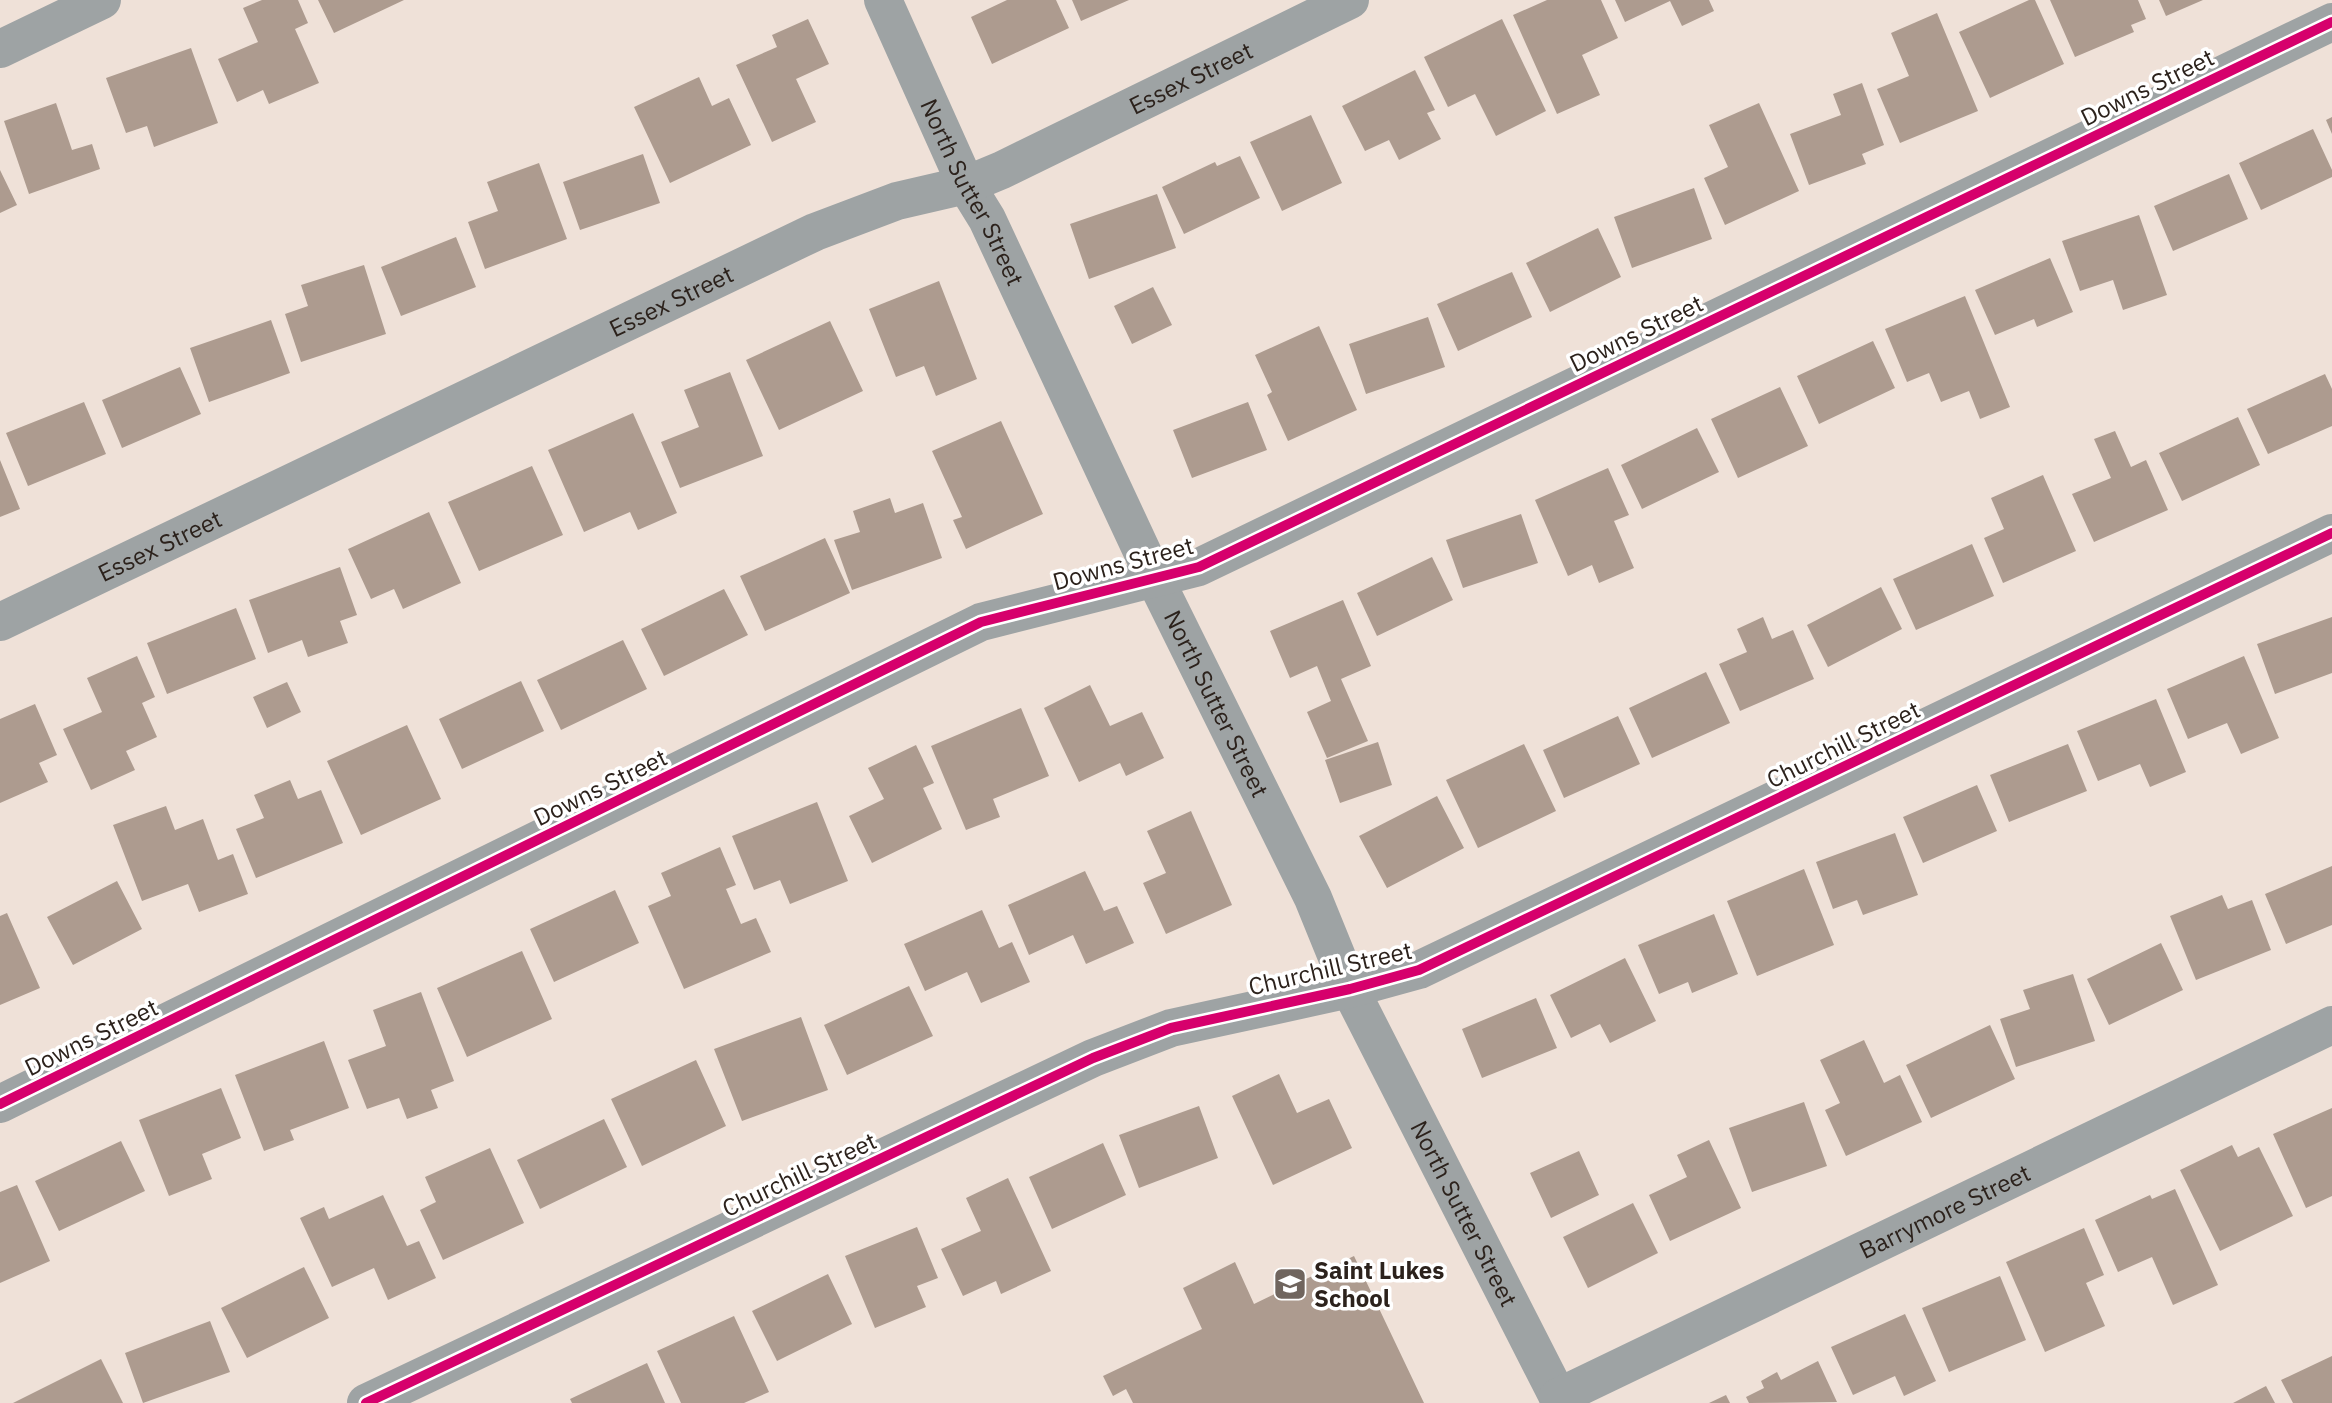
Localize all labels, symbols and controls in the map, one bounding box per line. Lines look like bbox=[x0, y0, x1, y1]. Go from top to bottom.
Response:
street label: Essex Street bbox=[1124, 34, 1258, 122]
street label: Downs Street bbox=[2075, 41, 2219, 133]
street label: North Sutter Street bbox=[913, 93, 1032, 291]
street label: Essex Street bbox=[604, 258, 738, 344]
street label: Downs Street bbox=[1564, 287, 1708, 379]
street label: Essex Street bbox=[92, 502, 227, 589]
street label: Downs Street bbox=[1049, 529, 1197, 597]
street label: North Sutter Street bbox=[1157, 605, 1276, 802]
street label: Churchill Street bbox=[1761, 693, 1925, 795]
street label: Downs Street bbox=[528, 741, 672, 833]
street label: Churchill Street bbox=[1245, 934, 1415, 1002]
street label: Downs Street bbox=[19, 991, 163, 1083]
street label: North Sutter Street bbox=[1404, 1115, 1525, 1312]
street label: Churchill Street bbox=[717, 1124, 881, 1224]
street label: Barrymore Street bbox=[1854, 1156, 2036, 1266]
place label: Saint Lukes School bbox=[1314, 1254, 1444, 1314]
school or university icon: Saint Lukes School bbox=[1271, 1265, 1309, 1303]

